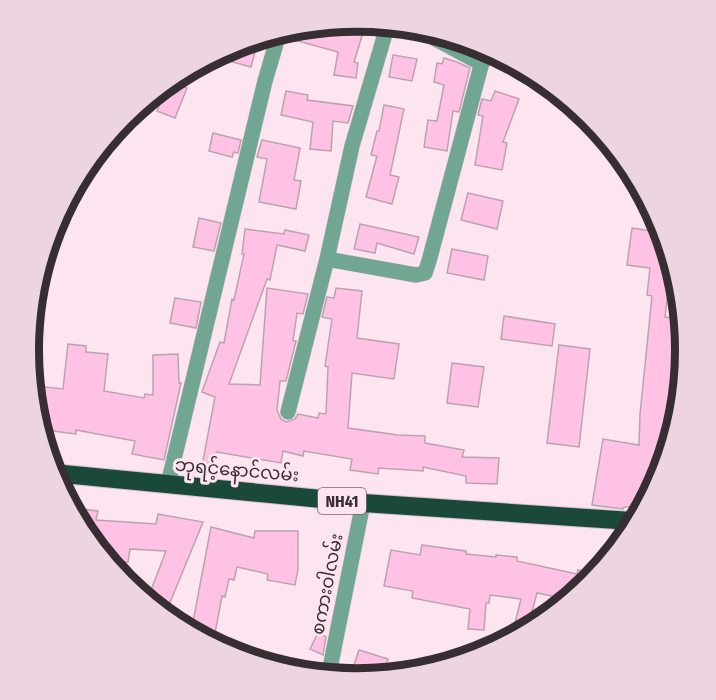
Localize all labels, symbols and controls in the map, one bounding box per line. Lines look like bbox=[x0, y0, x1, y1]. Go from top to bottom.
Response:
street label: ဘုရင့်နောင်လမ်း bbox=[174, 452, 300, 490]
road number: NH41 bbox=[318, 488, 366, 514]
street label: စကားဝါလမ်း bbox=[304, 531, 348, 636]

